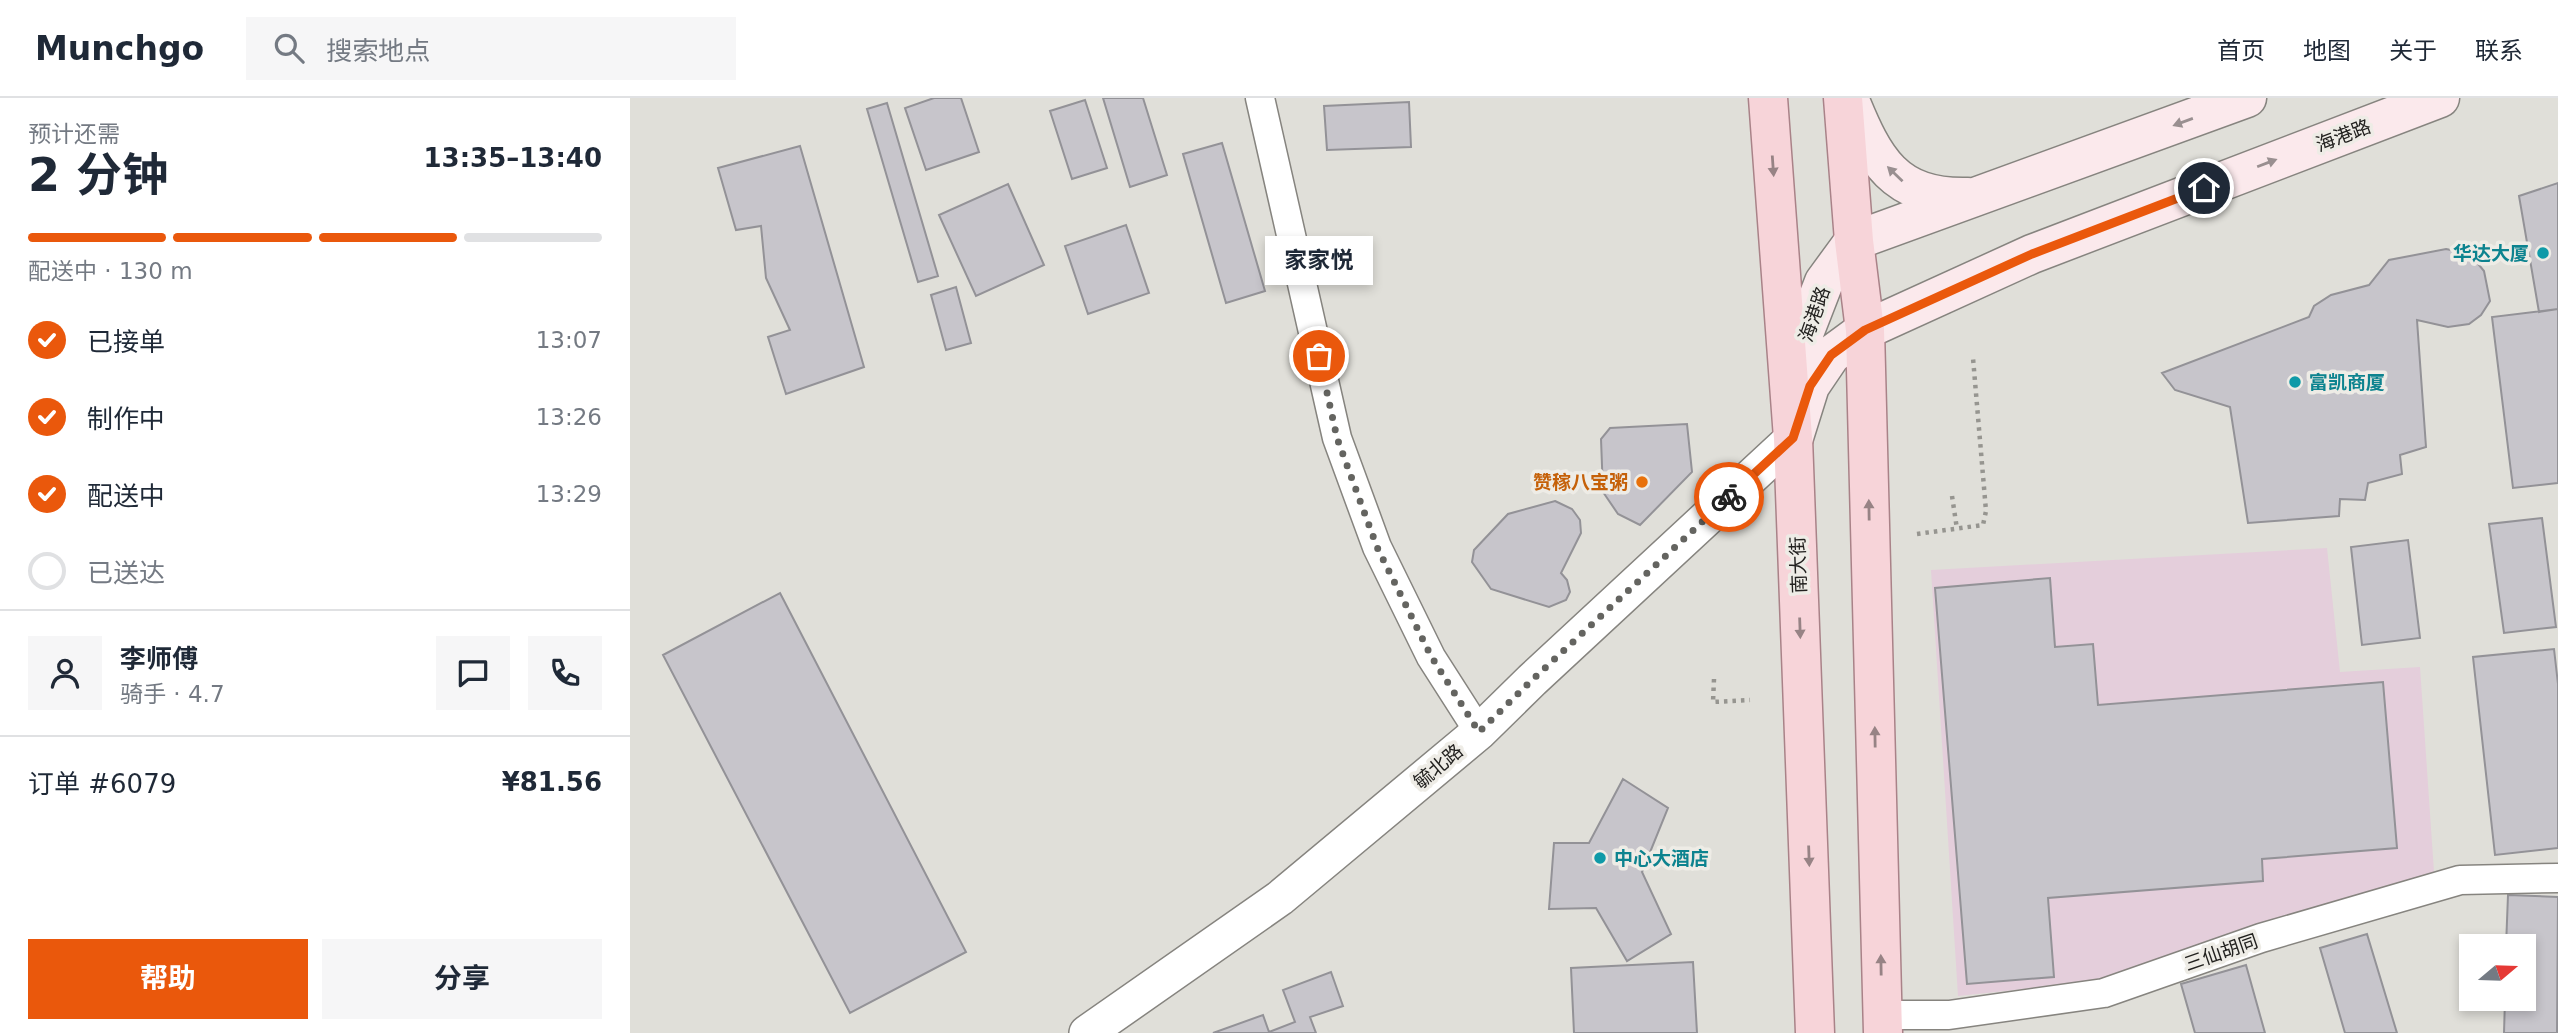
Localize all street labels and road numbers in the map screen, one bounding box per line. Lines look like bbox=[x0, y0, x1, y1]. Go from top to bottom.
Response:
street label: 海港路 bbox=[2312, 115, 2374, 155]
street label: 海港路 bbox=[1794, 283, 1834, 345]
street label: 南大街 bbox=[1786, 536, 1810, 594]
street label: 毓北路 bbox=[1409, 739, 1467, 793]
street label: 三仙胡同 bbox=[2181, 929, 2261, 975]

